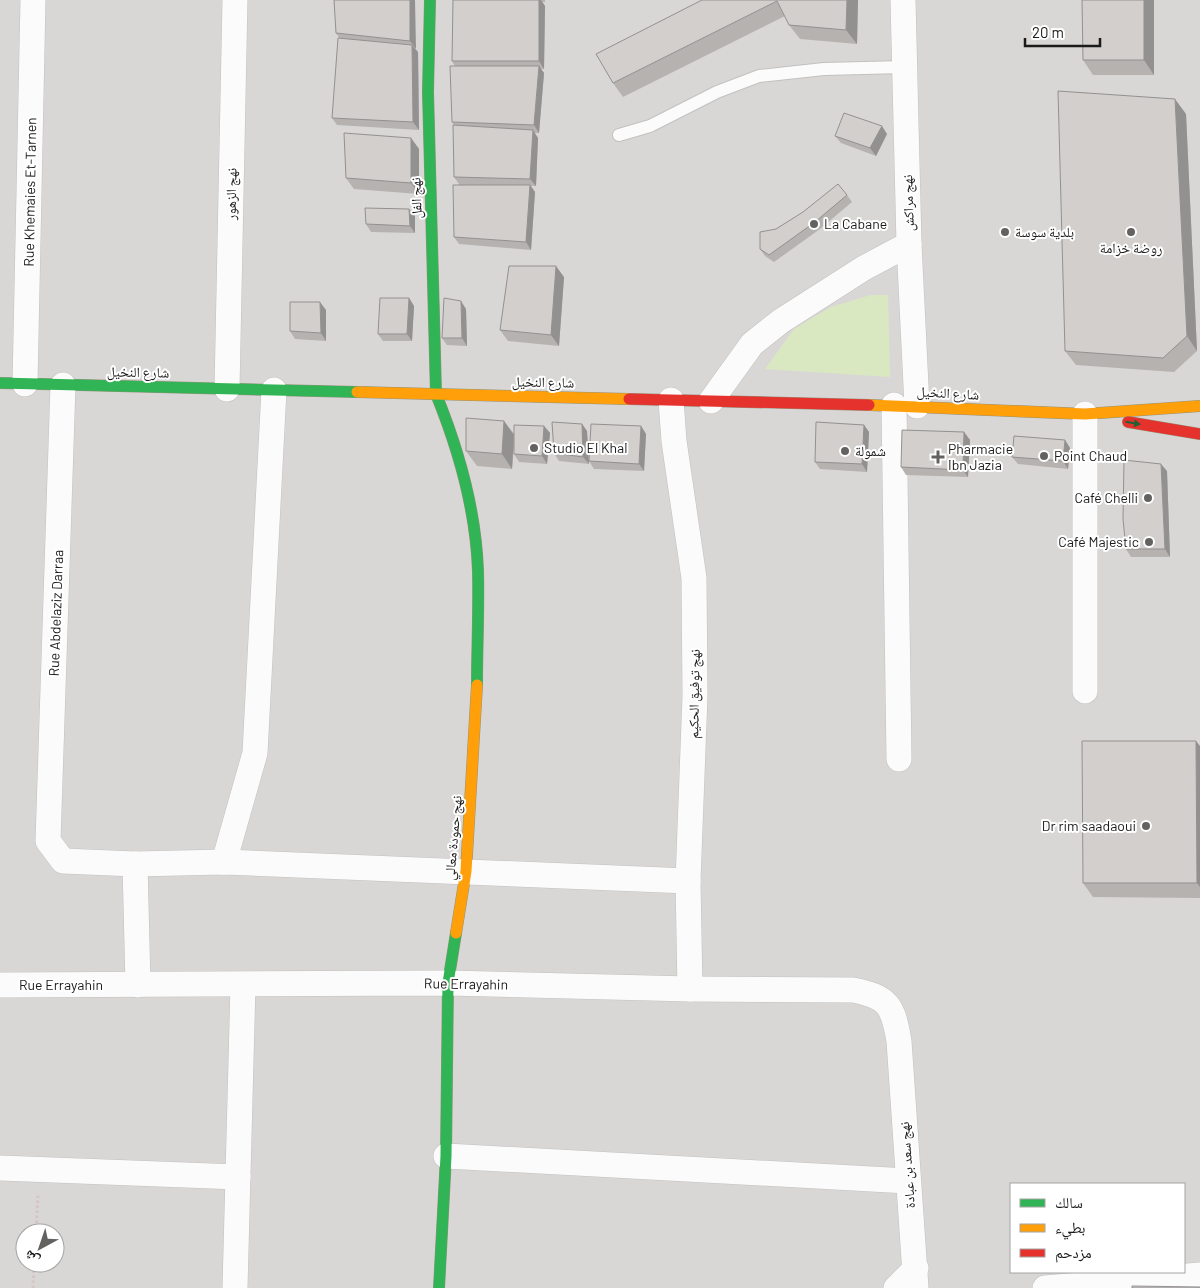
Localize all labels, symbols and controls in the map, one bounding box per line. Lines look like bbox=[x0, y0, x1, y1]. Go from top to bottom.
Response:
scale bar bbox=[1025, 15, 1100, 47]
text: 20 m bbox=[1032, 23, 1064, 41]
street label: Rue Khemaies Et-Tarnen bbox=[20, 117, 39, 267]
street label: نهج الزهور bbox=[222, 168, 241, 221]
street label: نهج مراكش bbox=[898, 174, 919, 232]
street label: نهج الفل bbox=[406, 177, 427, 219]
place label: La Cabane bbox=[824, 215, 887, 232]
marker: La Cabane bbox=[808, 218, 820, 230]
place label: بلدية سوسة bbox=[1015, 223, 1074, 241]
marker: بلدية سوسة bbox=[999, 226, 1011, 238]
marker: روضة خزامة bbox=[1125, 226, 1137, 238]
place label: روضة خزامة bbox=[1100, 239, 1162, 257]
street label: شارع النخيل bbox=[107, 362, 169, 383]
street label: شارع النخيل bbox=[512, 372, 574, 393]
street label: شارع النخيل bbox=[916, 382, 980, 405]
one-way arrow bbox=[1126, 419, 1142, 427]
place label: Studio El Khal bbox=[544, 439, 627, 456]
place label: Pharmacie Ibn Jazia bbox=[948, 440, 1013, 473]
marker: Studio El Khal bbox=[528, 442, 540, 454]
place label: شمولة bbox=[855, 442, 886, 460]
marker: شمولة bbox=[839, 445, 851, 457]
place label: Point Chaud bbox=[1054, 447, 1127, 464]
marker: Point Chaud bbox=[1038, 450, 1050, 462]
marker: Pharmacie Ibn Jazia bbox=[932, 451, 944, 463]
place label: Café Chelli bbox=[1074, 489, 1138, 506]
marker: Café Chelli bbox=[1142, 492, 1154, 504]
place label: Café Majestic bbox=[1058, 533, 1139, 550]
marker: Café Majestic bbox=[1143, 536, 1155, 548]
street label: Rue Abdelaziz Darraa bbox=[45, 549, 66, 677]
street label: نهج توفيق الحكيم bbox=[684, 649, 705, 739]
street label: نهج حمودة معالي bbox=[440, 795, 468, 881]
place label: Dr rim saadaoui bbox=[1042, 817, 1136, 834]
marker: Dr rim saadaoui bbox=[1140, 820, 1152, 832]
street label: Rue Errayahin bbox=[424, 974, 508, 993]
street label: Rue Errayahin bbox=[19, 976, 103, 993]
street label: نهج سعد بن عبادة bbox=[895, 1121, 920, 1209]
legend bbox=[1010, 1183, 1185, 1273]
text: سالك bbox=[1055, 1193, 1083, 1211]
text: بطيء bbox=[1055, 1218, 1085, 1240]
north arrow bbox=[15, 1223, 65, 1273]
text: مزدحم bbox=[1055, 1243, 1092, 1263]
text: ش bbox=[20, 1246, 43, 1270]

